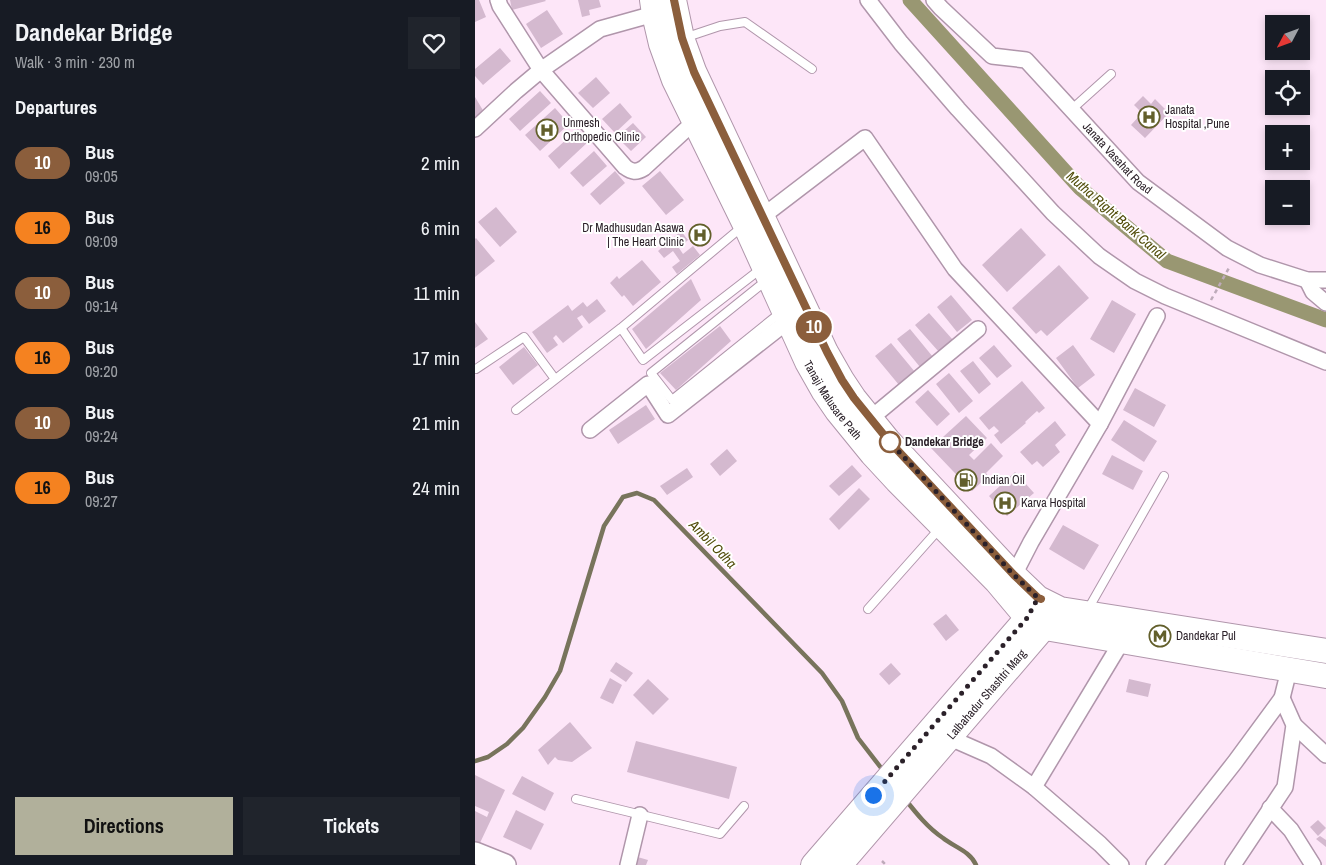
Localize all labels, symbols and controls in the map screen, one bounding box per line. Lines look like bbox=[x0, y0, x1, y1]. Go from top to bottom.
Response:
north arrow bbox=[1265, 15, 1310, 60]
map controls bbox=[1265, 15, 1310, 225]
text: Dandekar Bridge bbox=[15, 16, 173, 48]
button: heart bbox=[408, 17, 460, 69]
text: Walk · 3 min · 230 m bbox=[15, 51, 135, 73]
button: locate bbox=[1265, 70, 1310, 115]
text: Departures bbox=[15, 94, 97, 120]
place label: Janata Hospital ,Pune bbox=[1165, 102, 1230, 132]
hospital icon: Janata Hospital ,Pune bbox=[1137, 105, 1161, 129]
place label: Unmesh Orthopedic Clinic bbox=[563, 115, 640, 145]
hospital icon: Unmesh Orthopedic Clinic bbox=[535, 118, 559, 142]
street label: Janata Vasahat Road bbox=[1079, 119, 1155, 198]
button: + bbox=[1265, 125, 1310, 170]
text: Bus bbox=[85, 139, 114, 165]
text: 10 bbox=[34, 150, 51, 175]
text: 2 min bbox=[421, 150, 460, 176]
text: 09:05 bbox=[85, 165, 118, 187]
water label: Mutha Right Bank Canal bbox=[1063, 167, 1169, 263]
button: − bbox=[1265, 180, 1310, 225]
text: Bus bbox=[85, 204, 114, 230]
text: 16 bbox=[34, 215, 51, 240]
text: 6 min bbox=[421, 215, 460, 241]
place label: Dr Madhusudan Asawa | The Heart Clinic bbox=[582, 220, 685, 250]
hospital icon: Dr Madhusudan Asawa | The Heart Clinic bbox=[688, 223, 712, 247]
text: 09:09 bbox=[85, 230, 118, 252]
text: Bus bbox=[85, 269, 114, 295]
text: 10 bbox=[34, 280, 51, 305]
text: 11 min bbox=[414, 280, 460, 306]
text: 09:14 bbox=[85, 295, 118, 317]
line badge: 10 bbox=[791, 311, 837, 343]
text: 10 bbox=[806, 314, 822, 339]
text: Bus bbox=[85, 334, 114, 360]
text: 16 bbox=[34, 345, 51, 370]
text: 17 min bbox=[412, 345, 460, 371]
street label: Tanaji Malusare Path bbox=[800, 358, 865, 443]
text: 09:20 bbox=[85, 360, 118, 382]
text: Bus bbox=[85, 399, 114, 425]
text: 10 bbox=[34, 410, 51, 435]
text: 21 min bbox=[412, 410, 460, 436]
text: 09:24 bbox=[85, 425, 118, 447]
marker: Dandekar Bridge bbox=[879, 431, 901, 453]
place label: Dandekar Bridge bbox=[905, 434, 984, 450]
text: Bus bbox=[85, 464, 114, 490]
fuel station icon: Indian Oil bbox=[954, 468, 978, 492]
place label: Indian Oil bbox=[982, 472, 1025, 488]
text: 16 bbox=[34, 475, 51, 500]
text: 24 min bbox=[412, 475, 460, 501]
text: 09:27 bbox=[85, 490, 118, 512]
hospital icon: Karva Hospital bbox=[993, 491, 1017, 515]
place label: Karva Hospital bbox=[1021, 495, 1086, 511]
water label: Ambil Odha bbox=[685, 515, 741, 572]
metro station icon: Dandekar Pul bbox=[1148, 624, 1172, 648]
place label: Dandekar Pul bbox=[1176, 628, 1236, 644]
street label: Lalbahadur Shashtri Marg bbox=[943, 646, 1030, 743]
your location bbox=[861, 783, 886, 808]
button: Directions bbox=[15, 797, 233, 855]
button: Tickets bbox=[243, 797, 460, 855]

